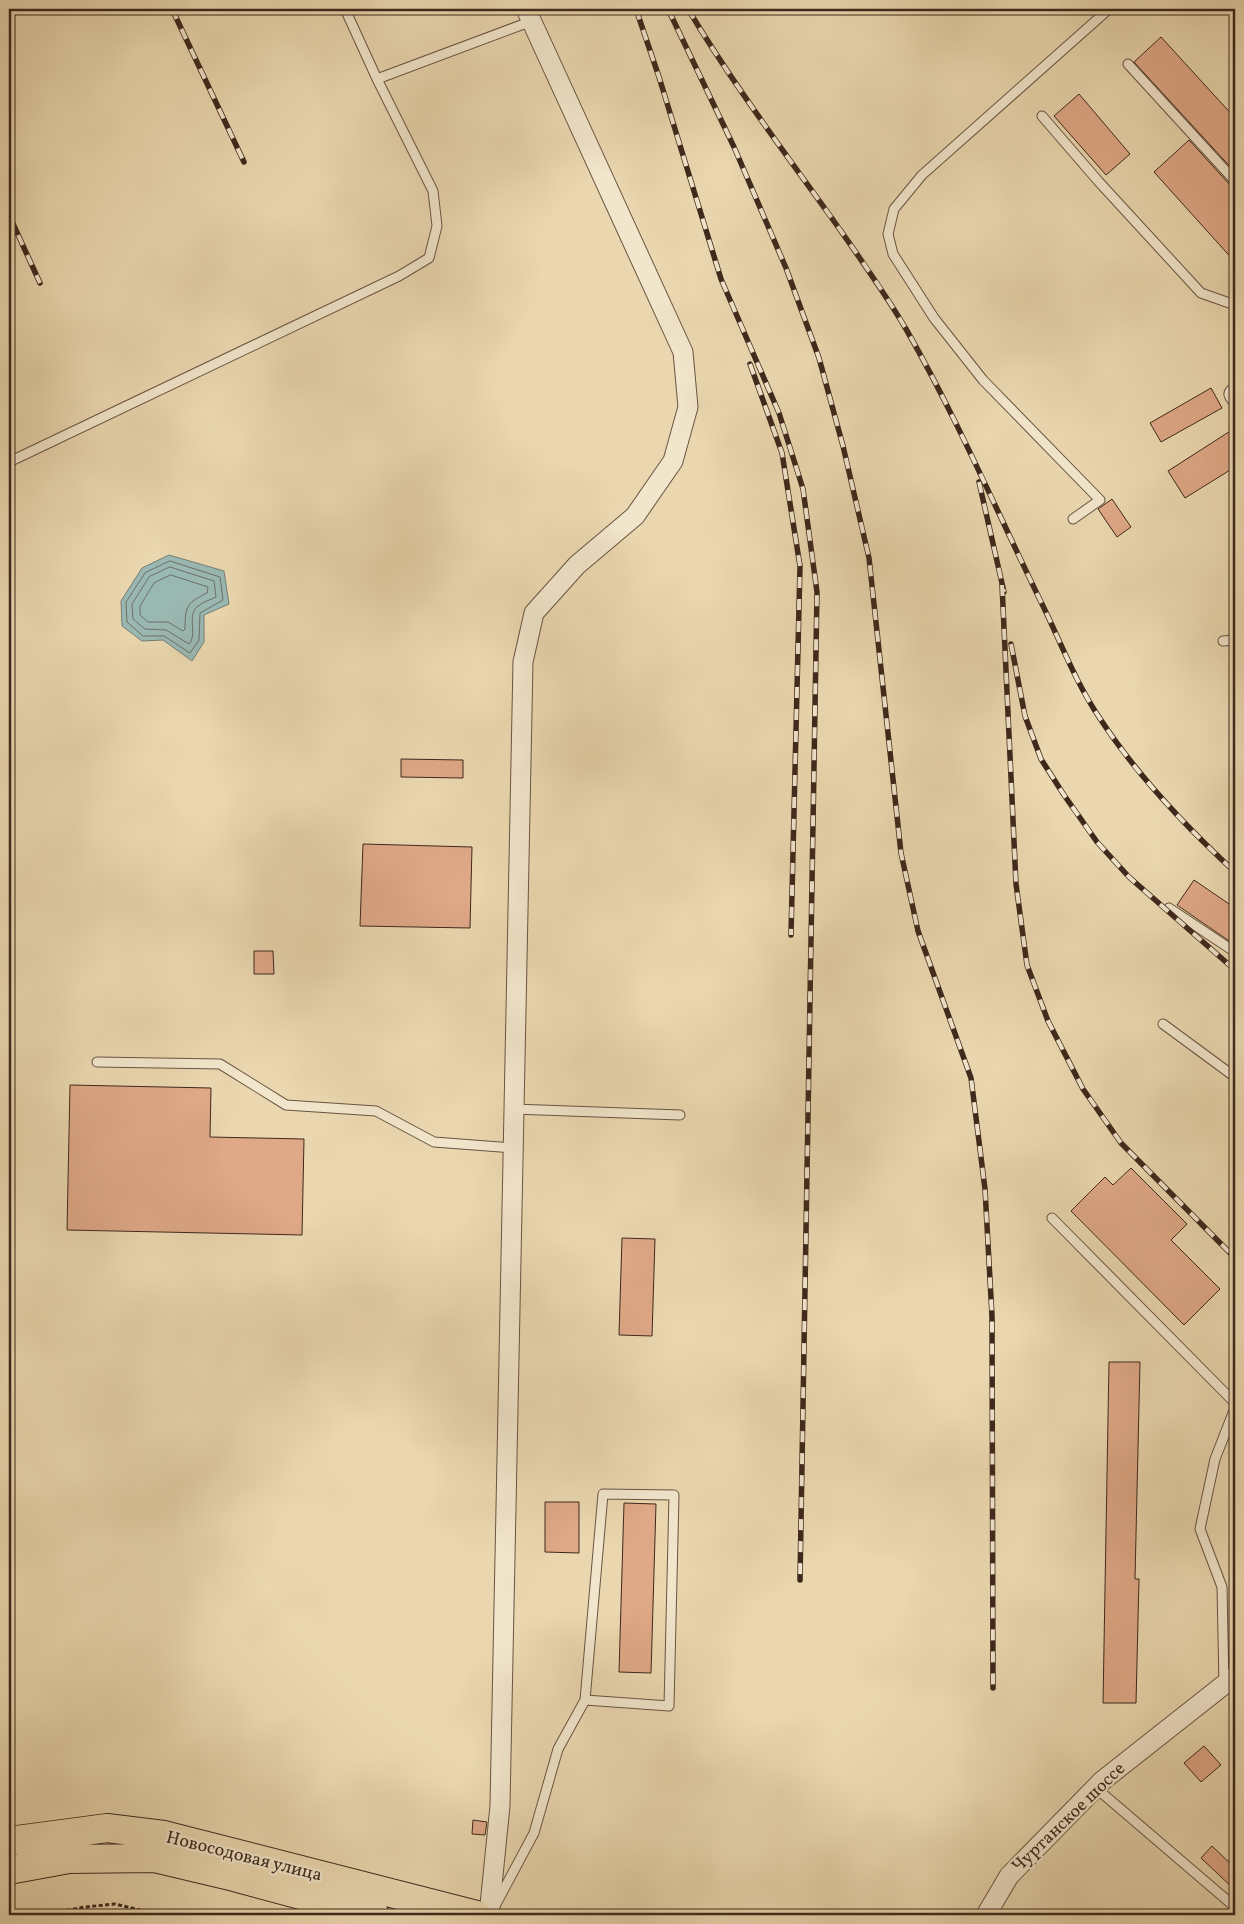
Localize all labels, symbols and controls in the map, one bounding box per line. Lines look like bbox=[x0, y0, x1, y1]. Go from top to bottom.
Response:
street label: Чуртанское шоссе bbox=[1007, 1757, 1131, 1879]
street label: Новосодовая улица bbox=[163, 1826, 325, 1888]

